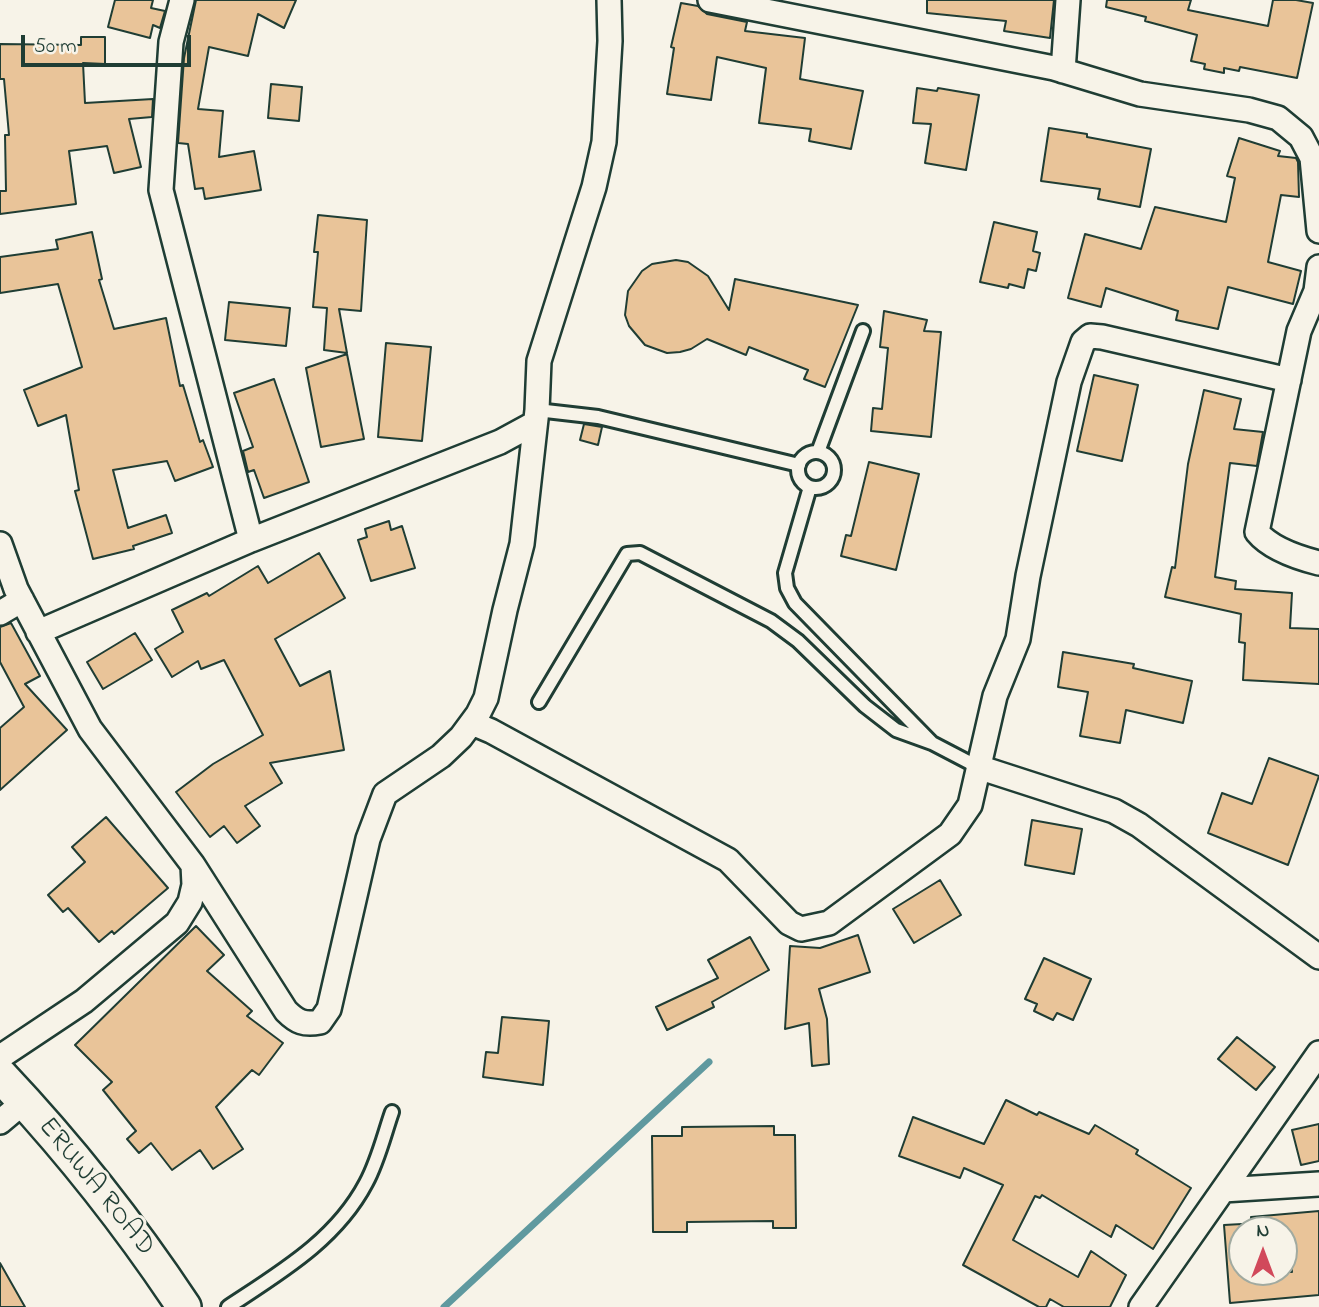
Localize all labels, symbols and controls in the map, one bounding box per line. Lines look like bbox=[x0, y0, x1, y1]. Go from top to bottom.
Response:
scale bar bbox=[24, 21, 194, 65]
text: 50 m bbox=[34, 32, 77, 62]
street label: ERUWA ROAD bbox=[29, 1112, 161, 1264]
north arrow bbox=[1228, 1216, 1298, 1286]
text: N bbox=[1257, 1218, 1269, 1245]

